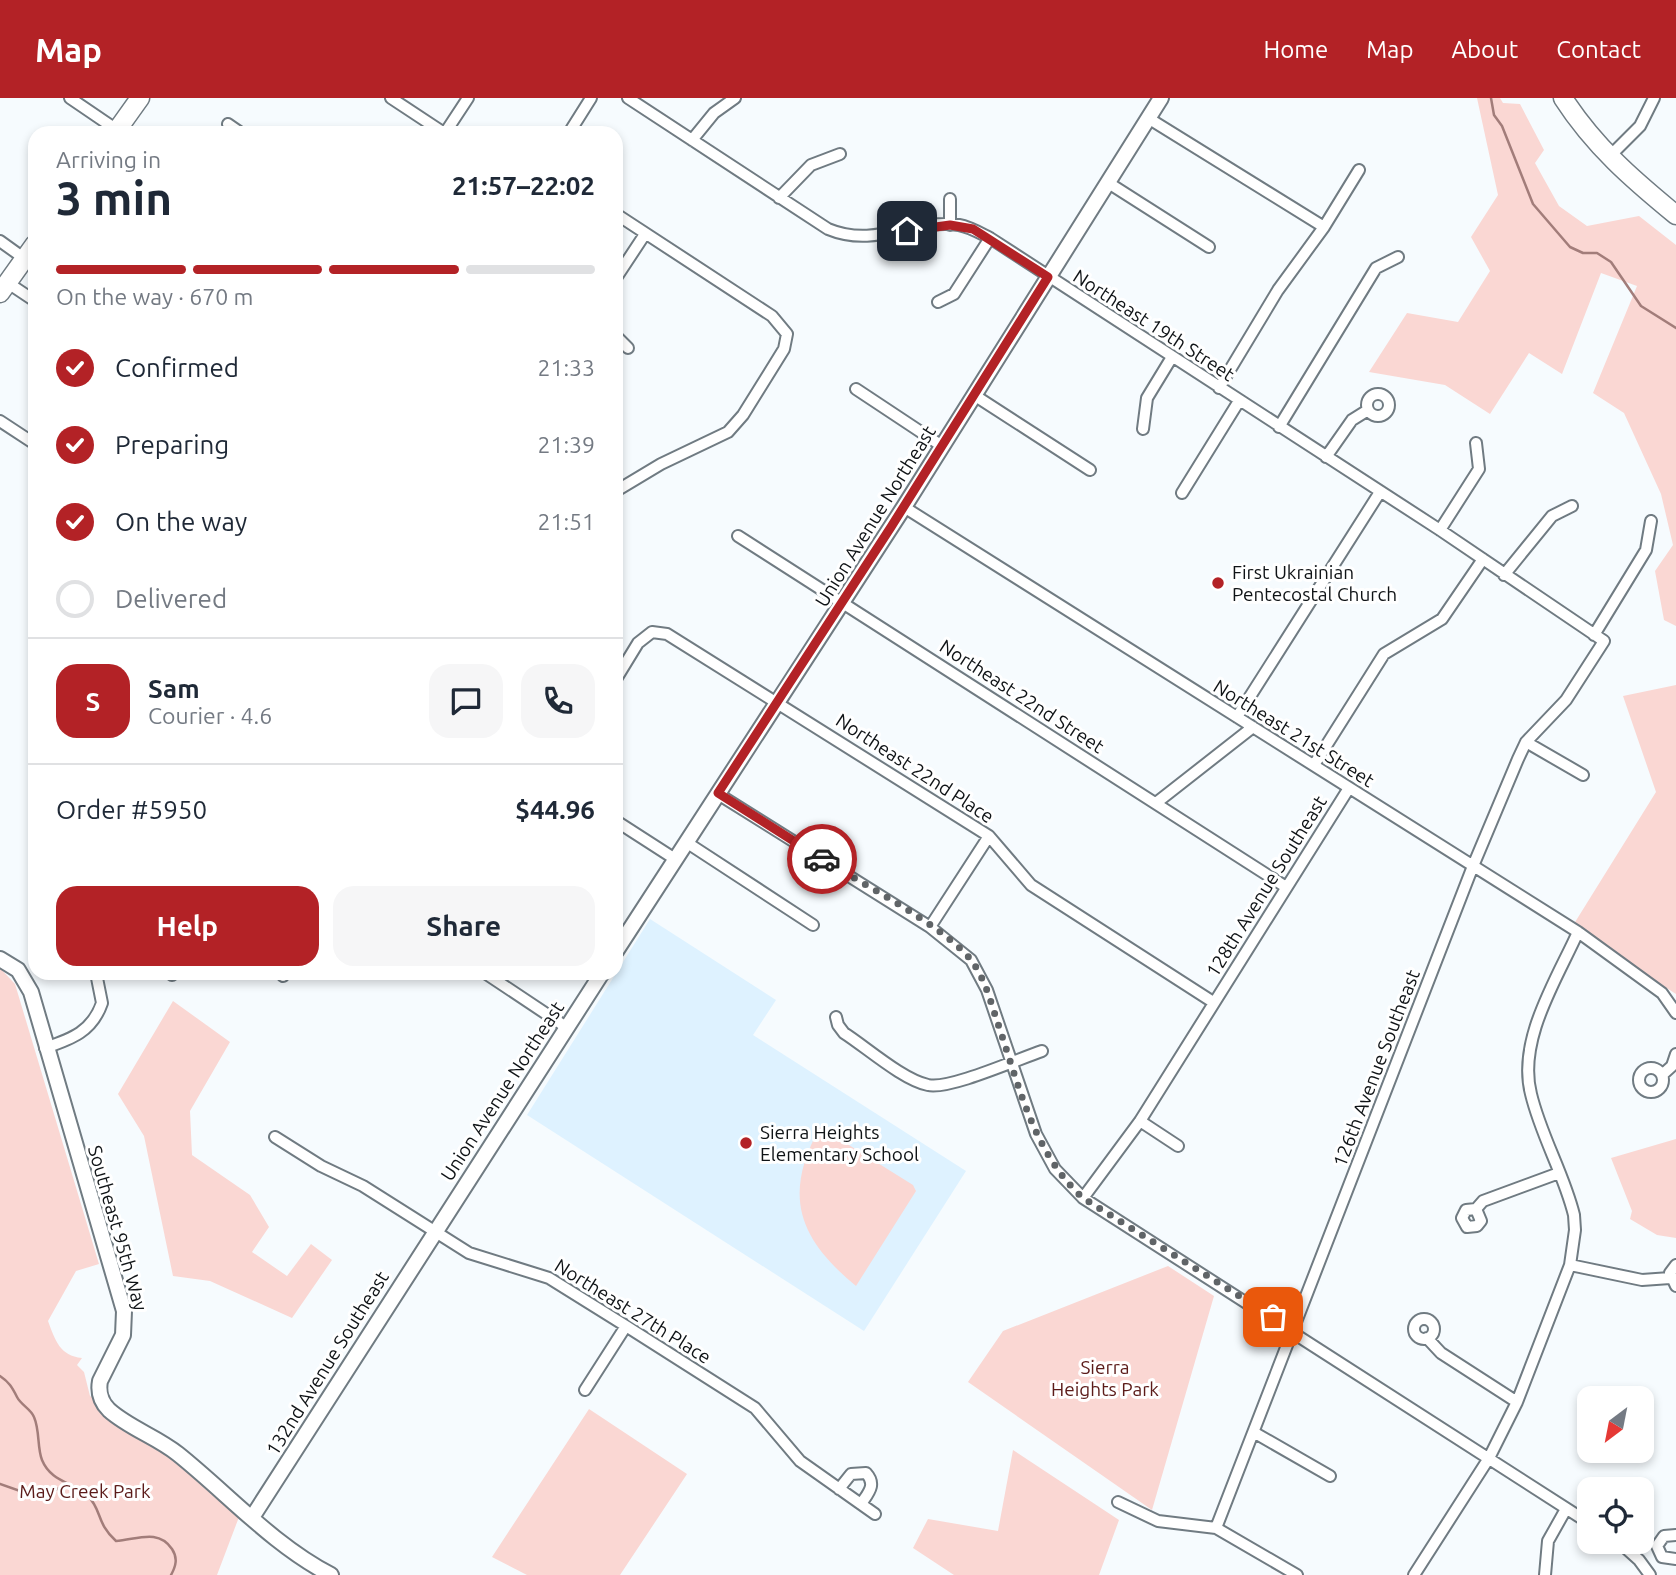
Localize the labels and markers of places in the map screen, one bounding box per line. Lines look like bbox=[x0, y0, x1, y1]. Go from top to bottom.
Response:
pin bbox=[877, 201, 937, 261]
place label: First Ukrainian Pentecostal Church bbox=[1232, 561, 1397, 605]
marker: First Ukrainian Pentecostal Church bbox=[1210, 575, 1226, 591]
place label: Sierra Heights Elementary School bbox=[760, 1121, 919, 1165]
marker: Sierra Heights Elementary School bbox=[738, 1135, 754, 1151]
pin bbox=[1243, 1287, 1303, 1347]

